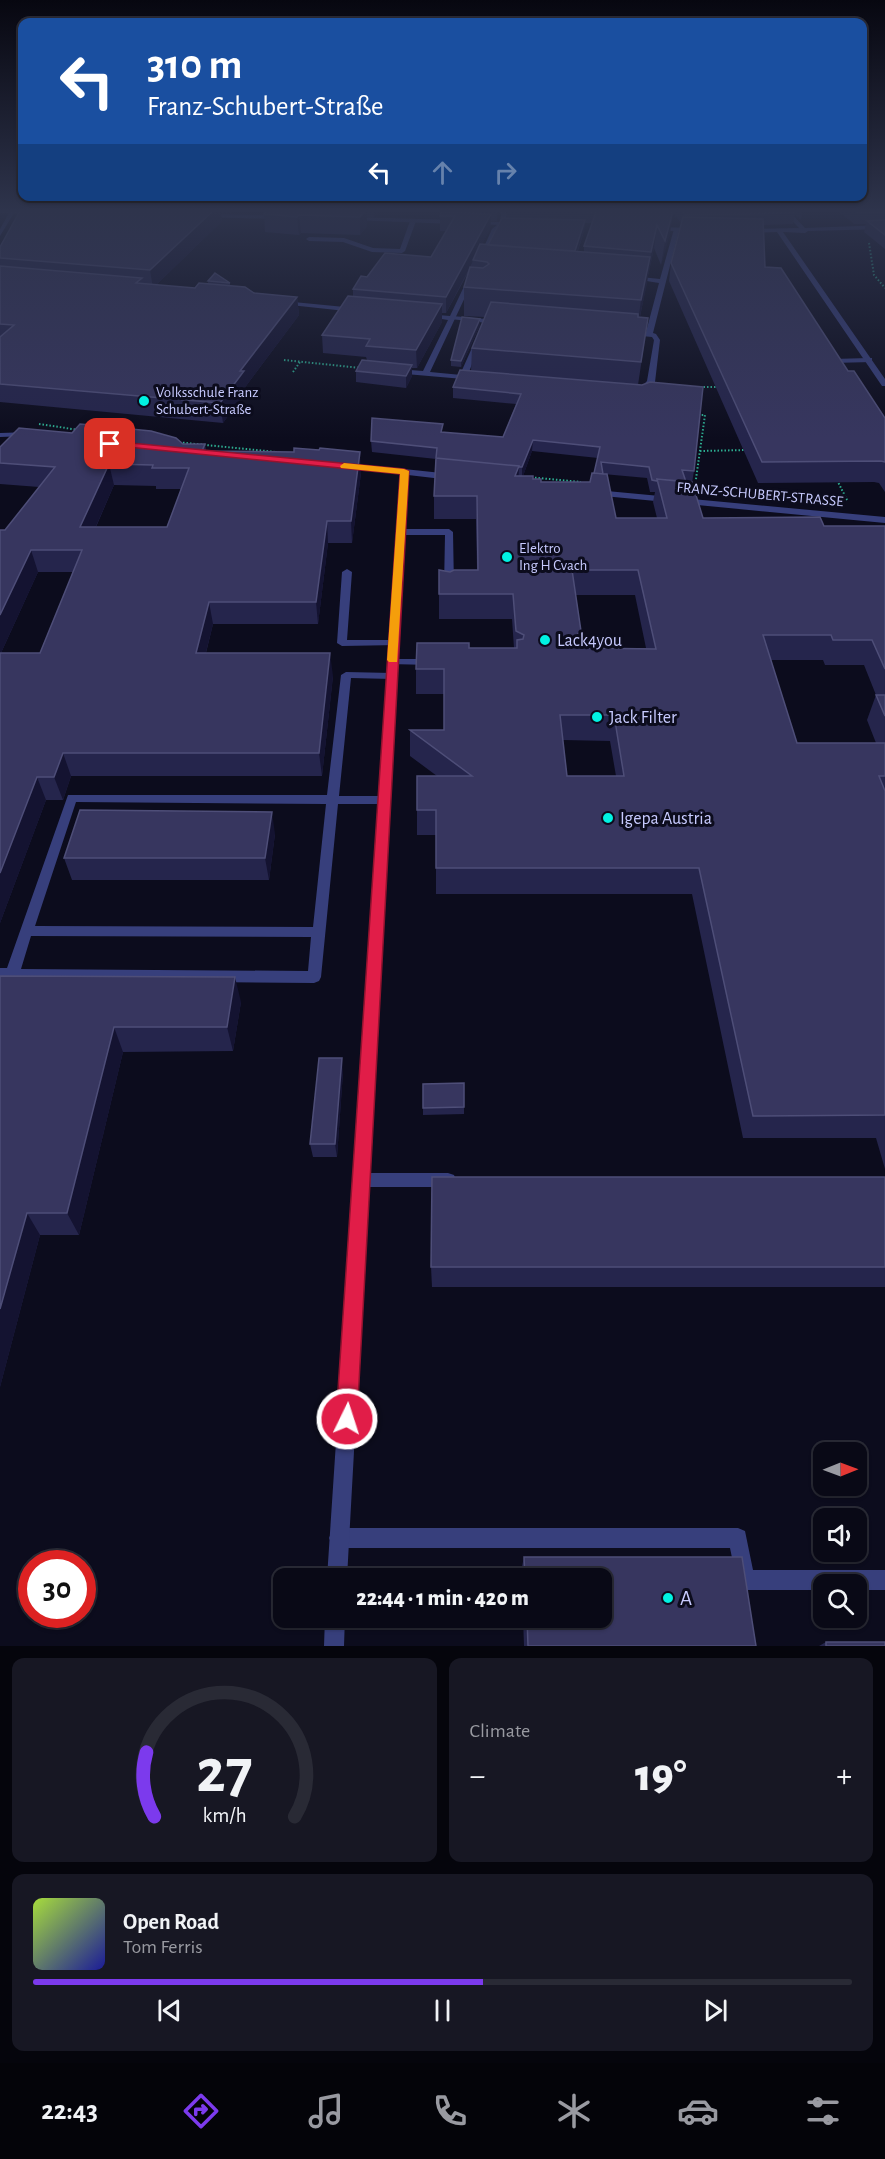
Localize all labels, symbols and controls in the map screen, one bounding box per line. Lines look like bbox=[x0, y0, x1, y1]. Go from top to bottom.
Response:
icon: left bbox=[48, 42, 126, 120]
text: 310 m bbox=[147, 44, 242, 86]
text: Franz-Schubert-Straße bbox=[147, 93, 383, 120]
icon: left bbox=[363, 156, 396, 189]
icon: ahead bbox=[426, 156, 459, 189]
icon: right bbox=[489, 156, 522, 189]
place label: Volksschule Franz Schubert-Straße bbox=[156, 385, 258, 417]
marker: Volksschule Franz Schubert-Straße bbox=[137, 394, 151, 408]
pin bbox=[84, 418, 135, 469]
icon: arrive bbox=[93, 427, 126, 460]
street label: FRANZ-SCHUBERT-STRASSE bbox=[676, 480, 844, 509]
place label: Elektro Ing H Cvach bbox=[519, 541, 587, 573]
marker: Elektro Ing H Cvach bbox=[500, 550, 514, 564]
place label: Lack4you bbox=[557, 632, 622, 650]
marker: Lack4you bbox=[538, 633, 552, 647]
place label: Jack Filter bbox=[609, 709, 677, 727]
marker: Jack Filter bbox=[590, 710, 604, 724]
place label: Igepa Austria bbox=[620, 810, 712, 828]
marker: Igepa Austria bbox=[601, 811, 615, 825]
position arrow bbox=[315, 1387, 379, 1451]
north arrow bbox=[813, 1442, 867, 1496]
map controls bbox=[813, 1442, 867, 1628]
button: sound bbox=[813, 1508, 867, 1562]
speed limit sign: 30 bbox=[18, 1550, 96, 1628]
button: search bbox=[813, 1574, 867, 1628]
text: 22:44 · 1 min · 420 m bbox=[356, 1587, 529, 1609]
place label: A bbox=[680, 1588, 692, 1609]
marker: A bbox=[661, 1591, 675, 1605]
text: Climate bbox=[470, 1721, 530, 1741]
text: 27 bbox=[196, 1741, 252, 1803]
text: 19° bbox=[635, 1754, 687, 1799]
text: − bbox=[470, 1760, 485, 1793]
text: + bbox=[836, 1760, 852, 1793]
text: km/h bbox=[202, 1805, 246, 1826]
text: Open Road bbox=[123, 1911, 219, 1933]
text: Tom Ferris bbox=[123, 1937, 203, 1957]
icon: previous bbox=[153, 1994, 186, 2027]
icon: pause bbox=[426, 1994, 459, 2027]
icon: next bbox=[699, 1994, 732, 2027]
icon: directions bbox=[180, 2090, 222, 2132]
icon: music bbox=[305, 2090, 347, 2132]
icon: phone bbox=[429, 2090, 471, 2132]
icon: climate bbox=[553, 2090, 595, 2132]
icon: car bbox=[677, 2090, 719, 2132]
icon: filters bbox=[802, 2090, 844, 2132]
text: 22:43 bbox=[41, 2097, 98, 2124]

